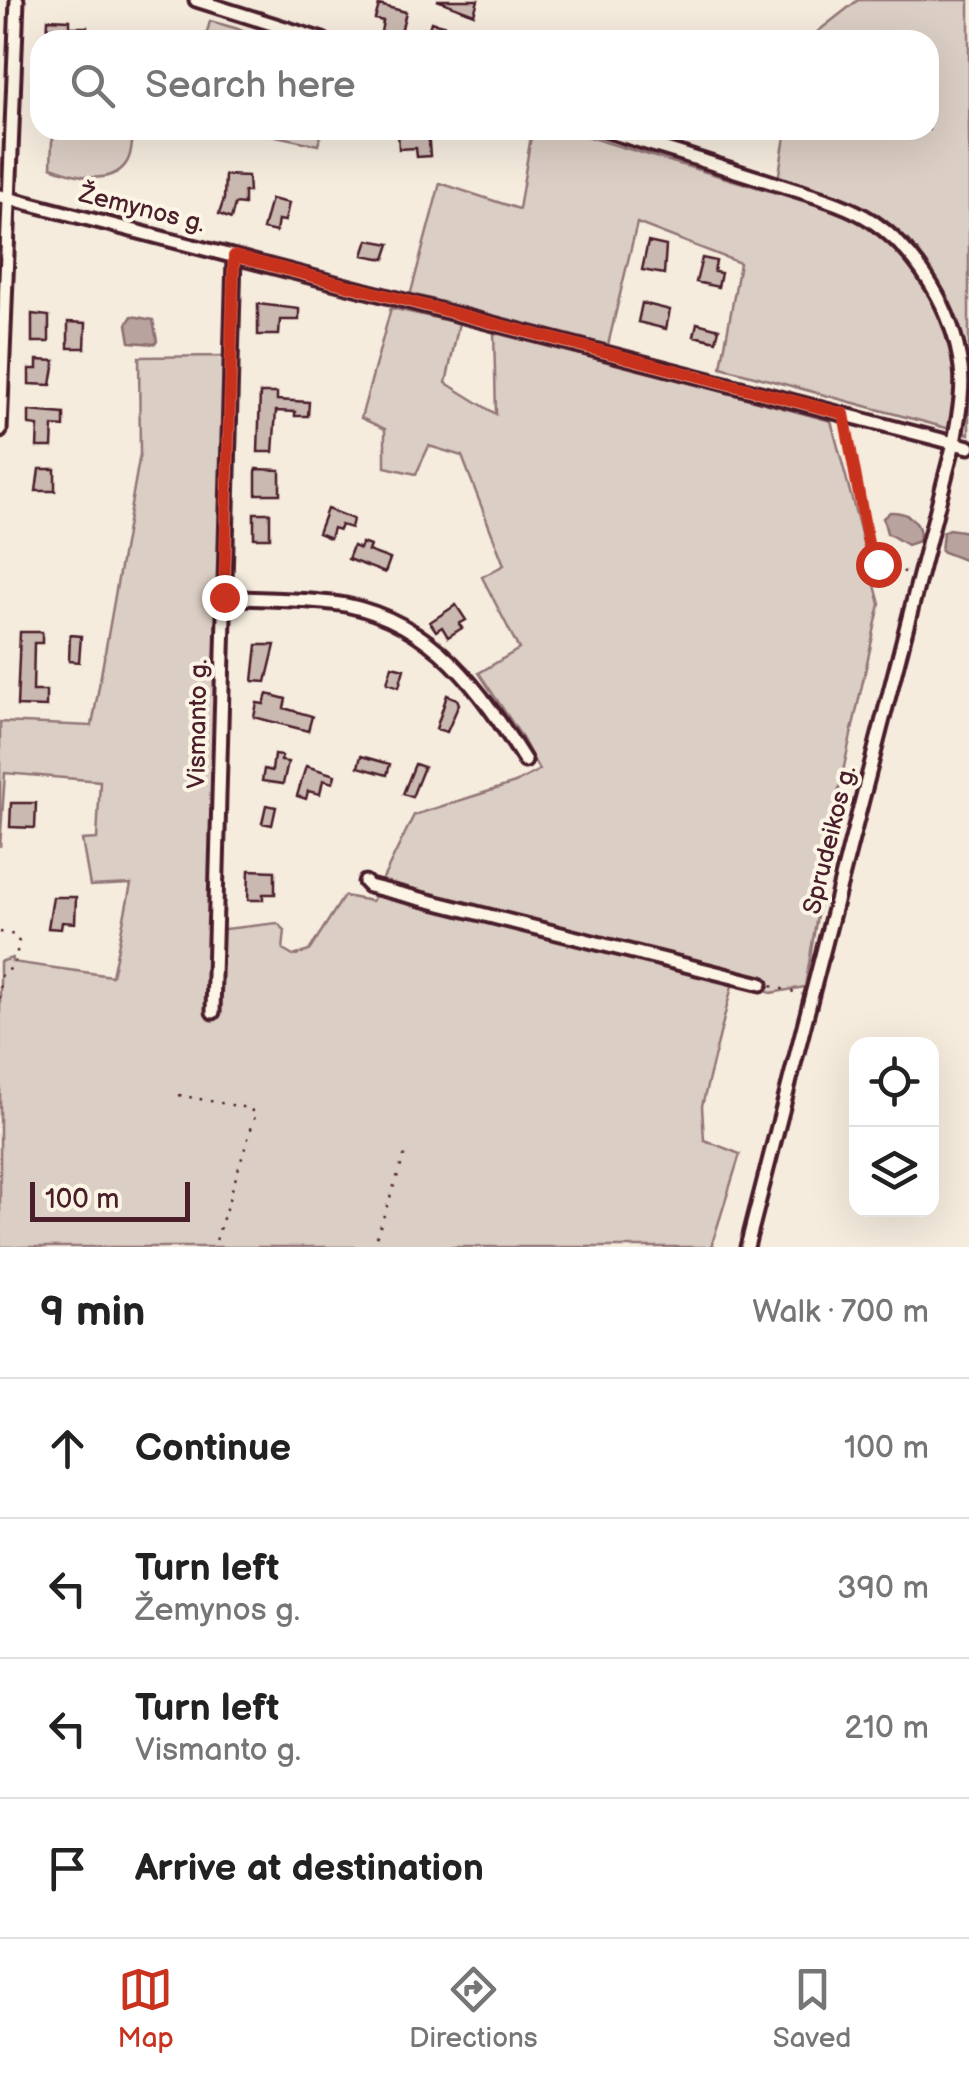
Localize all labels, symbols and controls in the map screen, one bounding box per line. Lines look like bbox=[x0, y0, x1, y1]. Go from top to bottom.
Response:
search box bbox=[30, 30, 939, 140]
icon: search bbox=[65, 58, 120, 113]
text: Search here bbox=[145, 63, 356, 108]
street label: Žemynos g. bbox=[75, 178, 208, 240]
route start bbox=[856, 542, 902, 588]
route end bbox=[202, 575, 248, 621]
street label: Vismanto g. bbox=[181, 659, 215, 789]
street label: Sprudeikos g. bbox=[797, 762, 863, 918]
map controls bbox=[849, 1037, 939, 1217]
button: locate bbox=[849, 1037, 939, 1127]
button: layers bbox=[849, 1127, 939, 1217]
scale bar bbox=[30, 1177, 190, 1222]
text: 100 m bbox=[45, 1183, 119, 1216]
text: 9 min bbox=[40, 1287, 146, 1338]
text: Walk · 700 m bbox=[752, 1293, 929, 1332]
icon: ahead bbox=[40, 1421, 95, 1476]
text: Continue bbox=[135, 1426, 291, 1471]
text: 100 m bbox=[844, 1429, 929, 1468]
text: Turn left bbox=[135, 1546, 279, 1591]
icon: left bbox=[40, 1561, 95, 1616]
text: 390 m bbox=[837, 1569, 929, 1608]
text: Žemynos g. bbox=[135, 1591, 300, 1630]
text: Turn left bbox=[135, 1686, 279, 1731]
icon: left bbox=[40, 1701, 95, 1756]
text: 210 m bbox=[844, 1709, 929, 1748]
text: Vismanto g. bbox=[135, 1731, 301, 1770]
icon: arrive bbox=[40, 1841, 95, 1896]
text: Arrive at destination bbox=[135, 1846, 484, 1891]
tab: Map bbox=[118, 1962, 174, 2055]
tab: Directions bbox=[409, 1962, 538, 2055]
tab: Saved bbox=[773, 1962, 851, 2055]

